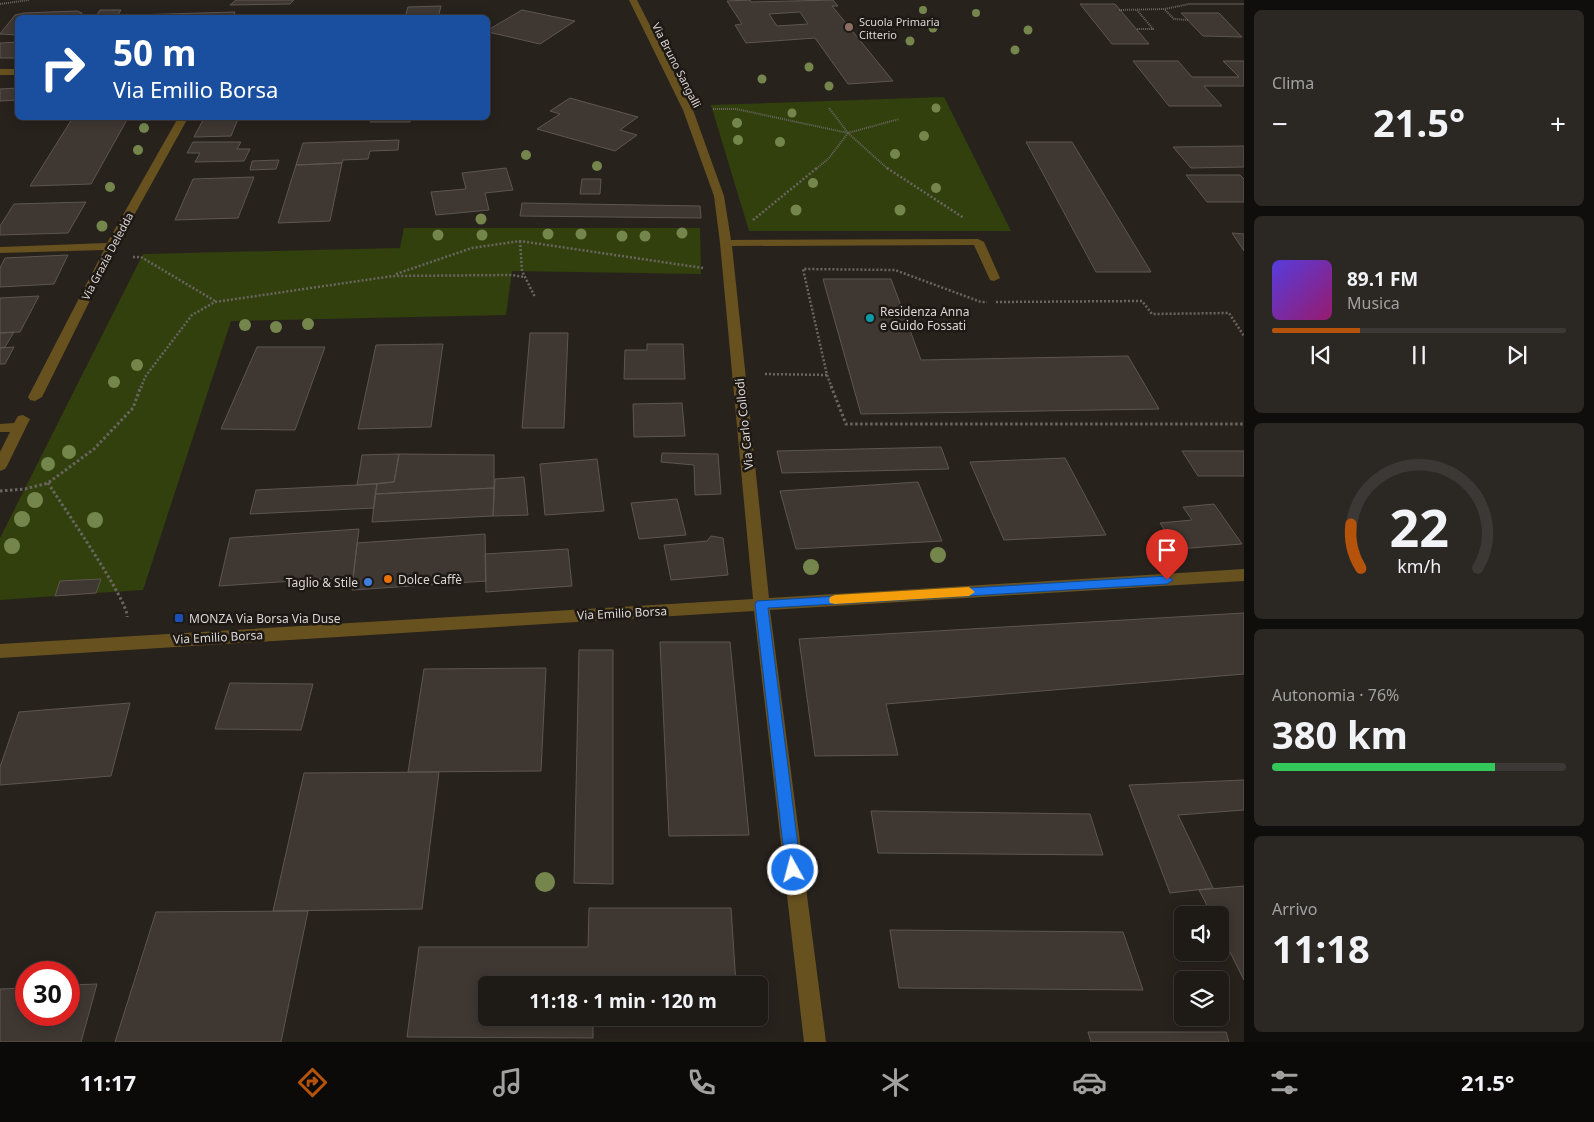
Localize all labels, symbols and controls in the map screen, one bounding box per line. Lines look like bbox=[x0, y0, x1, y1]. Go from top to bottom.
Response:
place label: Scuola Primaria Citterio bbox=[859, 14, 940, 42]
street label: Via Bruno Sangalli bbox=[649, 20, 705, 110]
marker: Scuola Primaria Citterio bbox=[843, 21, 855, 33]
text: 50 m bbox=[113, 29, 196, 76]
icon: right bbox=[30, 35, 95, 100]
text: Clima bbox=[1272, 72, 1314, 94]
text: Via Emilio Borsa bbox=[113, 74, 278, 104]
text: 21.5° bbox=[1373, 96, 1465, 148]
text: − bbox=[1272, 104, 1288, 142]
text: + bbox=[1550, 104, 1566, 142]
street label: Via Grazia Deledda bbox=[78, 210, 136, 302]
text: 89.1 FM bbox=[1347, 266, 1418, 292]
text: Musica bbox=[1347, 292, 1400, 314]
place label: Residenza Anna e Guido Fossati bbox=[880, 303, 969, 334]
marker: Residenza Anna e Guido Fossati bbox=[864, 312, 876, 324]
icon: previous bbox=[1307, 341, 1335, 369]
icon: pause bbox=[1405, 341, 1433, 369]
icon: next bbox=[1503, 341, 1531, 369]
street label: Via Carlo Collodi bbox=[731, 378, 757, 470]
text: 22 bbox=[1389, 491, 1449, 562]
pin bbox=[1146, 529, 1188, 580]
icon: arrive bbox=[1153, 536, 1181, 564]
text: km/h bbox=[1397, 554, 1441, 578]
place label: Dolce Caffè bbox=[398, 571, 462, 588]
marker: Dolce Caffè bbox=[382, 573, 394, 585]
place label: Taglio & Stile bbox=[286, 574, 358, 591]
marker: Taglio & Stile bbox=[362, 576, 374, 588]
street label: Via Emilio Borsa bbox=[577, 602, 667, 624]
place label: MONZA Via Borsa Via Duse bbox=[189, 610, 341, 627]
marker: MONZA Via Borsa Via Duse bbox=[173, 612, 185, 624]
street label: Via Emilio Borsa bbox=[173, 626, 263, 648]
text: Autonomia · 76% bbox=[1272, 684, 1399, 706]
text: 380 km bbox=[1272, 708, 1408, 760]
position arrow bbox=[766, 843, 818, 895]
text: Arrivo bbox=[1272, 898, 1317, 920]
map controls bbox=[1174, 906, 1229, 1026]
button: sound bbox=[1174, 906, 1229, 961]
text: 11:18 bbox=[1272, 922, 1370, 974]
speed limit sign: 30 bbox=[15, 961, 80, 1026]
button: layers bbox=[1174, 971, 1229, 1026]
text: 11:18 · 1 min · 120 m bbox=[529, 988, 717, 1014]
icon: directions bbox=[295, 1065, 330, 1100]
icon: music bbox=[490, 1065, 525, 1100]
icon: phone bbox=[684, 1065, 719, 1100]
icon: climate bbox=[878, 1065, 913, 1100]
icon: car bbox=[1072, 1065, 1107, 1100]
icon: filters bbox=[1267, 1065, 1302, 1100]
text: 11:17 bbox=[80, 1067, 136, 1097]
text: 21.5° bbox=[1461, 1067, 1514, 1097]

